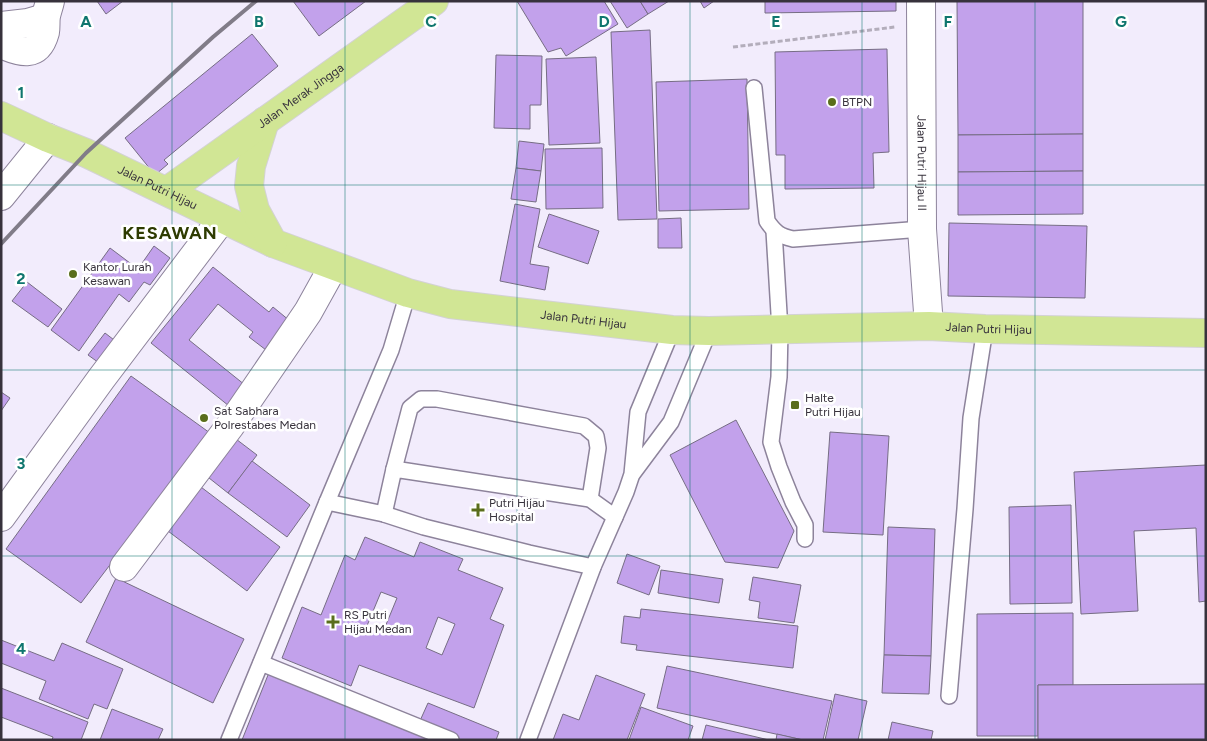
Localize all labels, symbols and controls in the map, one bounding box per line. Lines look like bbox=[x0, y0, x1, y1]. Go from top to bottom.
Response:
text: A bbox=[80, 12, 92, 31]
text: B bbox=[254, 12, 264, 31]
text: C bbox=[425, 12, 437, 31]
text: D bbox=[598, 12, 610, 31]
text: E bbox=[771, 12, 781, 31]
text: F bbox=[944, 12, 953, 31]
text: G bbox=[1115, 12, 1127, 31]
street label: Jalan Merak Jingga bbox=[255, 61, 346, 131]
text: 1 bbox=[18, 83, 24, 102]
place label: BTPN bbox=[842, 95, 872, 109]
marker: BTPN bbox=[826, 96, 838, 108]
street label: Jalan Putri Hijau II bbox=[914, 115, 929, 211]
street label: Jalan Putri Hijau bbox=[115, 162, 199, 212]
district label: KESAWAN bbox=[122, 222, 218, 244]
place label: Kantor Lurah Kesawan bbox=[83, 260, 152, 288]
marker: Kantor Lurah Kesawan bbox=[67, 268, 79, 280]
text: 2 bbox=[16, 269, 26, 288]
street label: Jalan Putri Hijau bbox=[540, 308, 627, 332]
street label: Jalan Putri Hijau bbox=[945, 320, 1032, 337]
place label: Halte Putri Hijau bbox=[805, 391, 861, 419]
marker: Halte Putri Hijau bbox=[789, 399, 801, 411]
place label: Sat Sabhara Polrestabes Medan bbox=[214, 404, 316, 432]
marker: Sat Sabhara Polrestabes Medan bbox=[198, 412, 210, 424]
text: 3 bbox=[17, 454, 26, 473]
place label: Putri Hijau Hospital bbox=[489, 496, 545, 524]
marker: Putri Hijau Hospital bbox=[471, 503, 485, 517]
place label: RS Putri Hijau Medan bbox=[344, 608, 412, 636]
marker: RS Putri Hijau Medan bbox=[326, 615, 340, 629]
text: 4 bbox=[16, 639, 26, 658]

